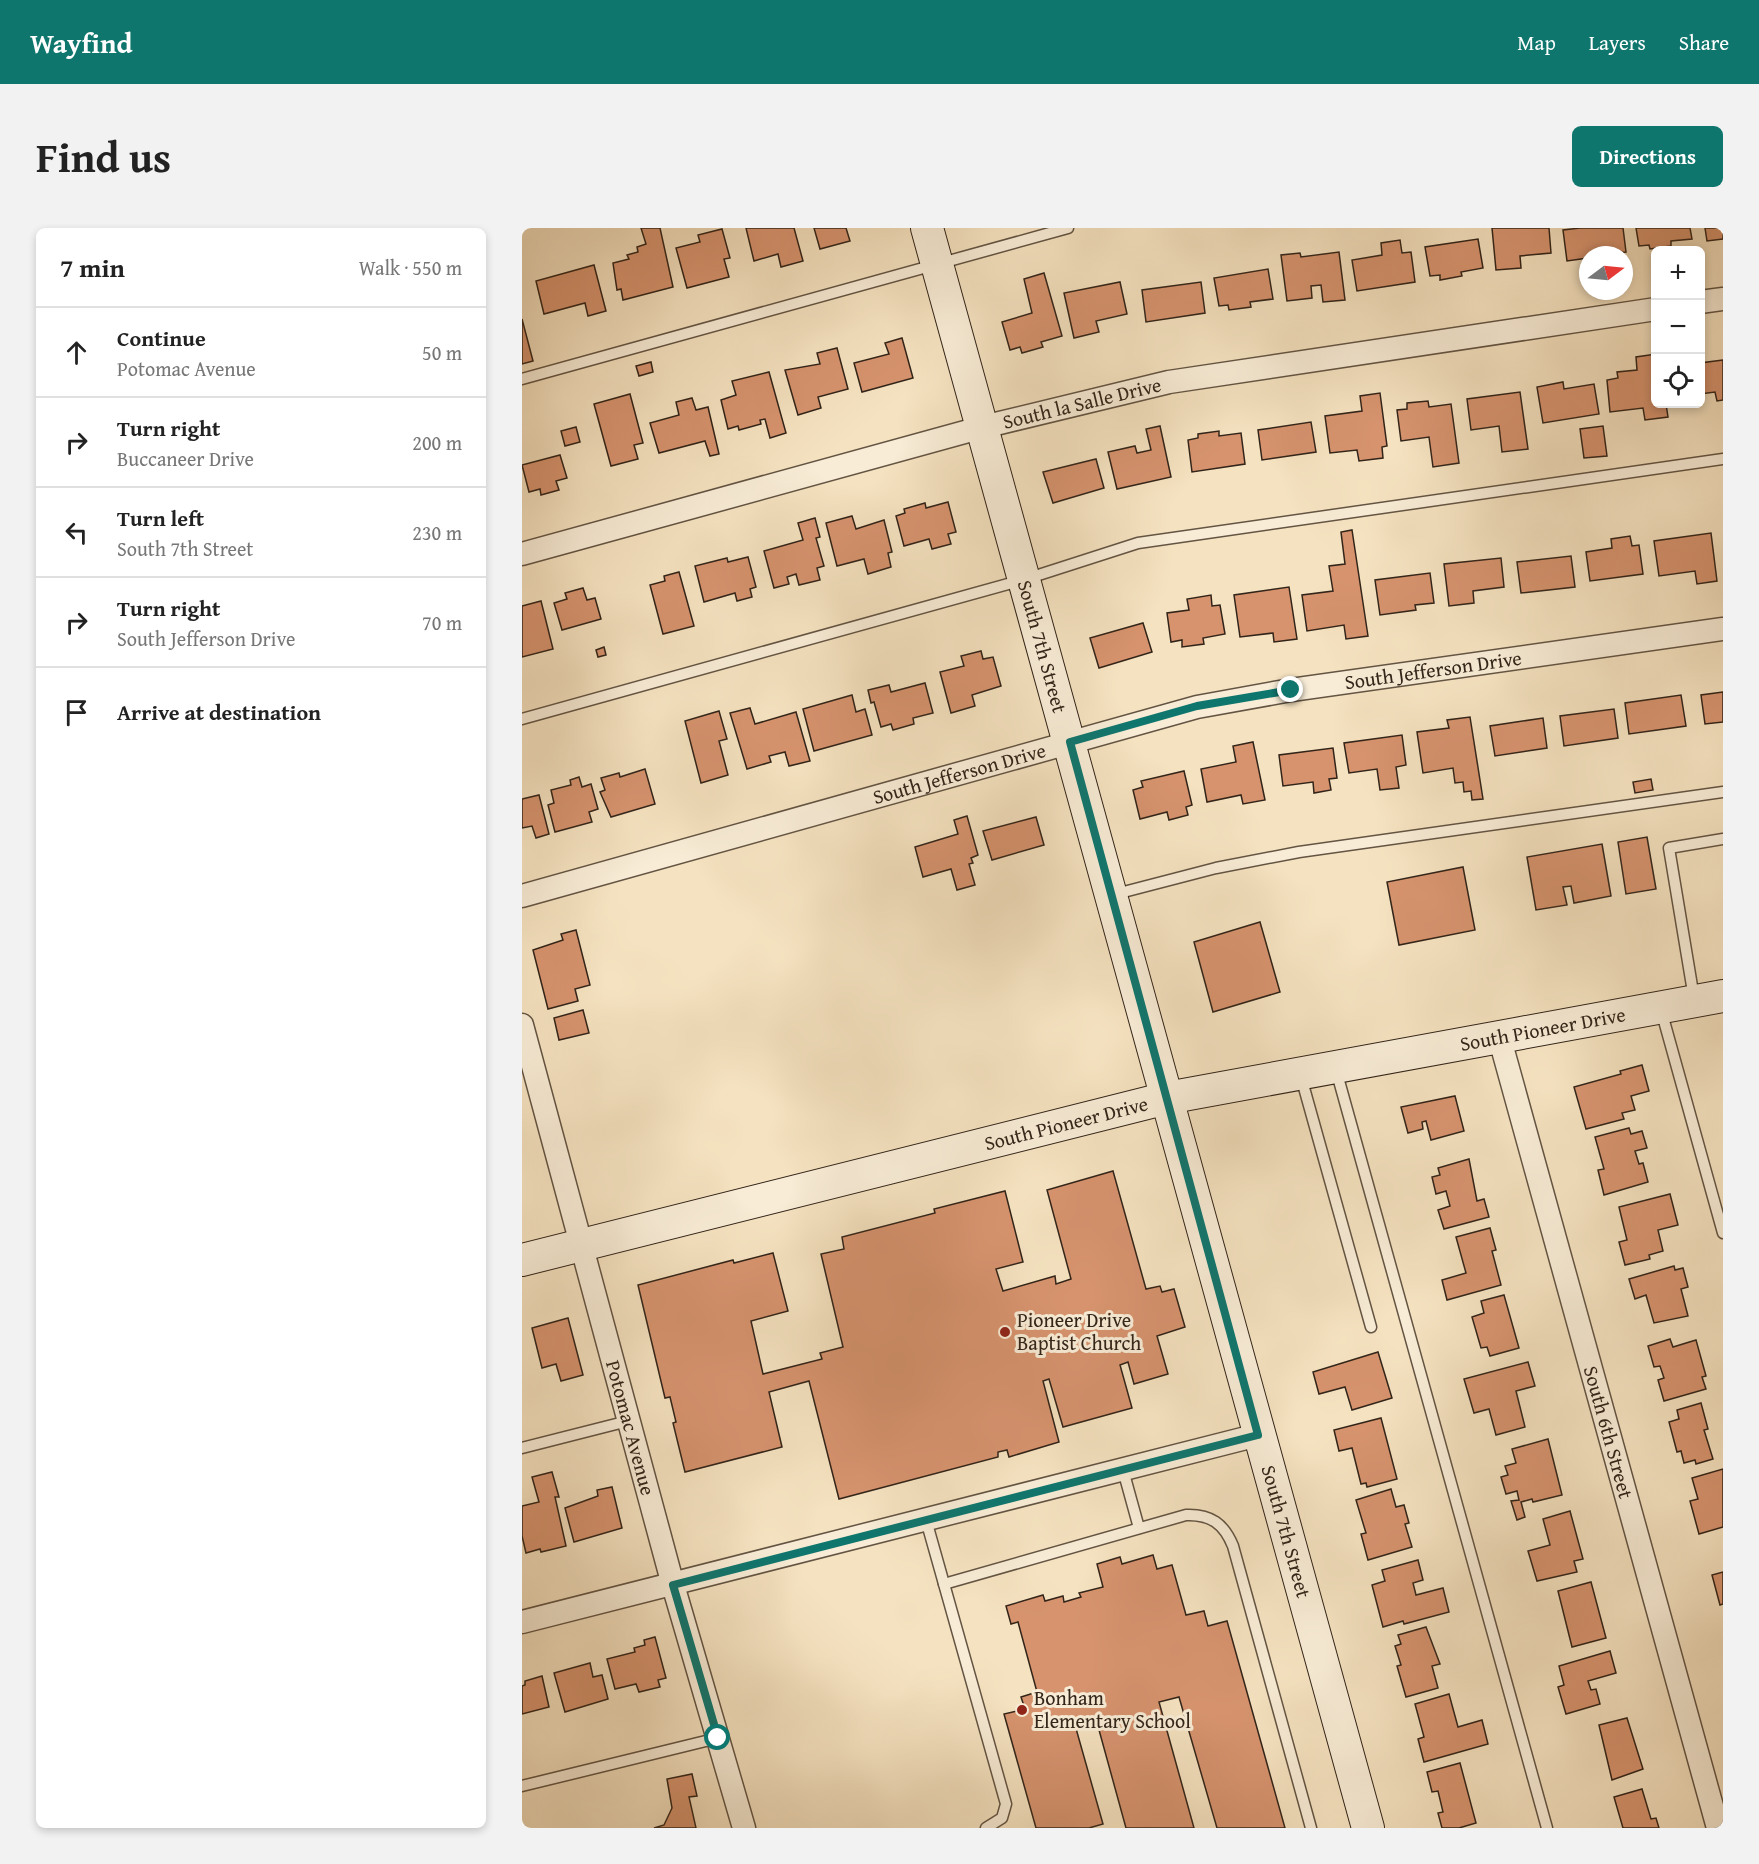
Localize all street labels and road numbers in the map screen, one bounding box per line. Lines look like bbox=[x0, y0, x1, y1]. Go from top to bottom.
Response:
street label: South la Salle Drive bbox=[1000, 369, 1164, 436]
street label: South 7th Street bbox=[1011, 577, 1075, 716]
street label: South Jefferson Drive bbox=[1343, 643, 1523, 696]
street label: South Jefferson Drive bbox=[869, 735, 1049, 811]
street label: South Pioneer Drive bbox=[1458, 999, 1628, 1058]
street label: South Pioneer Drive bbox=[981, 1088, 1151, 1157]
street label: Potomac Avenue bbox=[599, 1357, 663, 1498]
street label: South 6th Street bbox=[1577, 1362, 1641, 1502]
street label: South 7th Street bbox=[1255, 1462, 1319, 1601]

